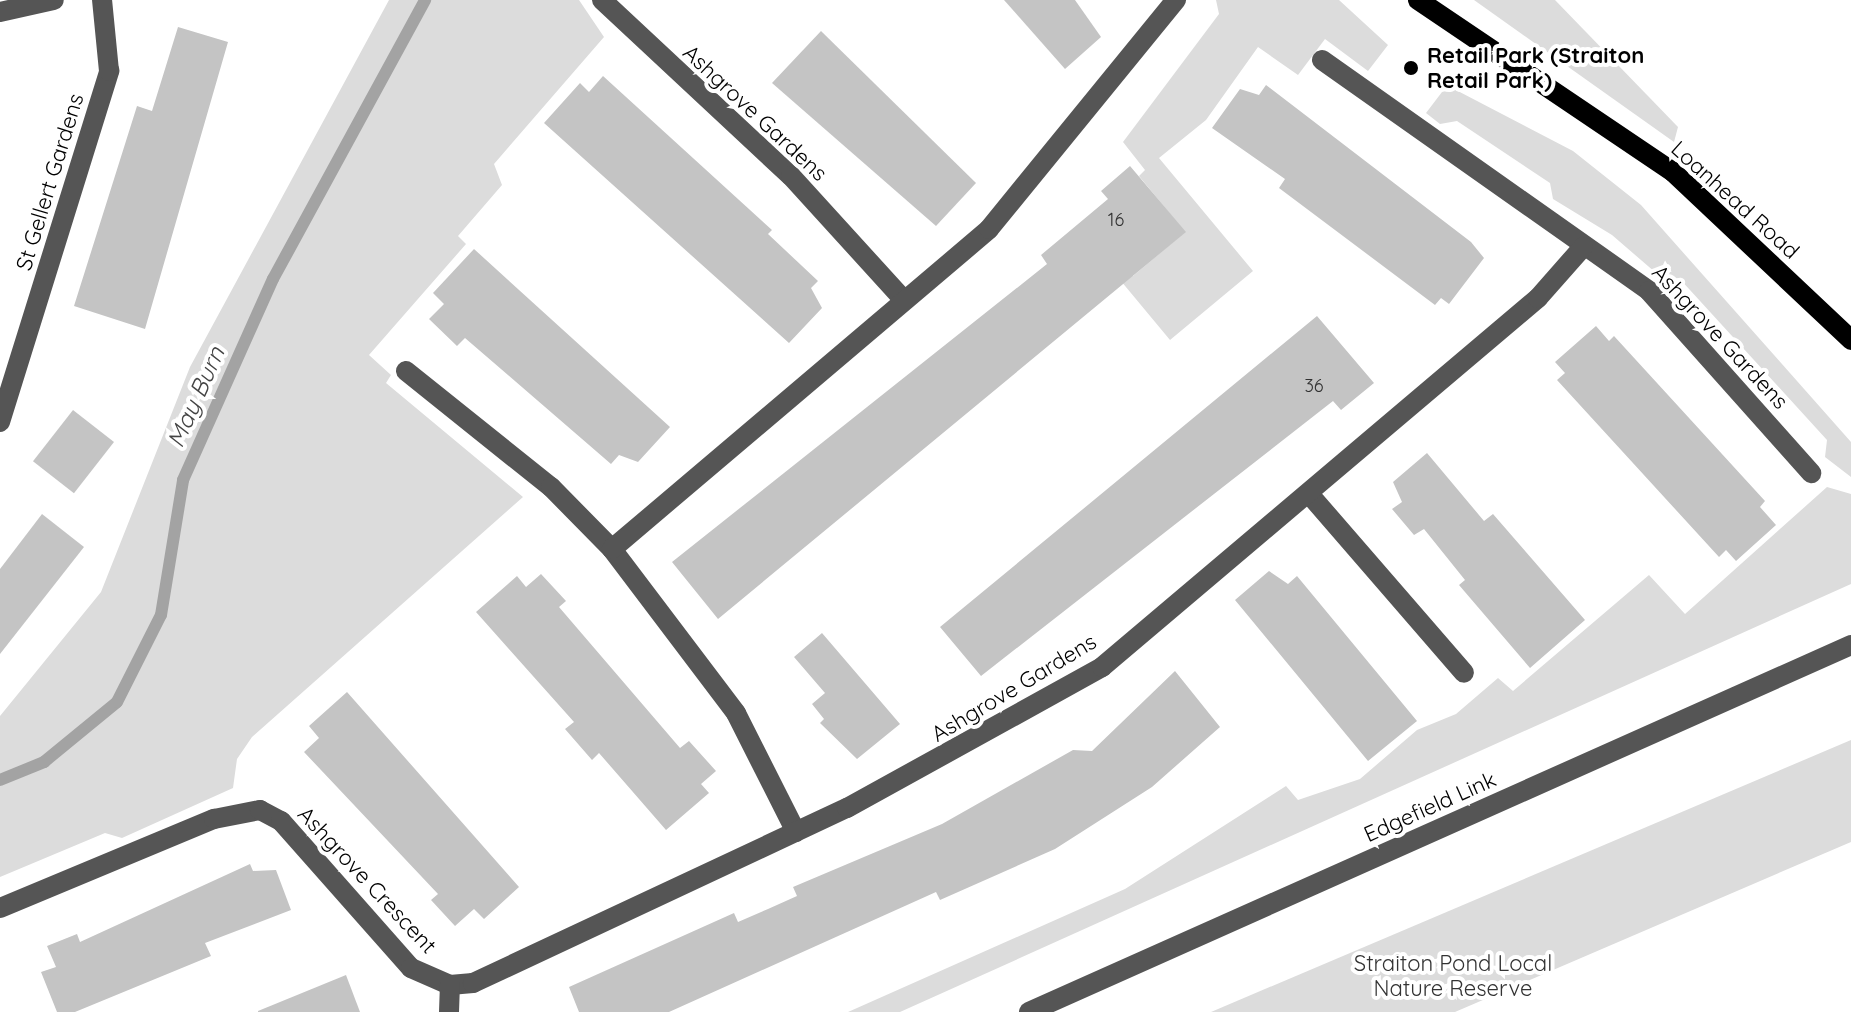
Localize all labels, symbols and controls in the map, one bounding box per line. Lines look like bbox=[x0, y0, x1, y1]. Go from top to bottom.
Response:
street label: Ashgrove Gardens bbox=[677, 39, 833, 187]
place label: Retail Park (Straiton Retail Park) bbox=[1427, 42, 1644, 94]
marker: Retail Park (Straiton Retail Park) bbox=[1402, 59, 1420, 77]
street label: St Gellert Gardens bbox=[11, 90, 89, 274]
street label: Loanhead Road bbox=[1665, 136, 1805, 264]
house number: 16 bbox=[1108, 209, 1124, 231]
street label: Ashgrove Gardens bbox=[1646, 259, 1794, 415]
water label: May Burn bbox=[161, 342, 231, 452]
house number: 36 bbox=[1304, 375, 1324, 397]
street label: Ashgrove Gardens bbox=[927, 628, 1101, 748]
street label: Edgefield Link bbox=[1360, 766, 1500, 848]
street label: Ashgrove Crescent bbox=[292, 801, 442, 959]
park label: Straiton Pond Local Nature Reserve bbox=[1354, 950, 1552, 1002]

